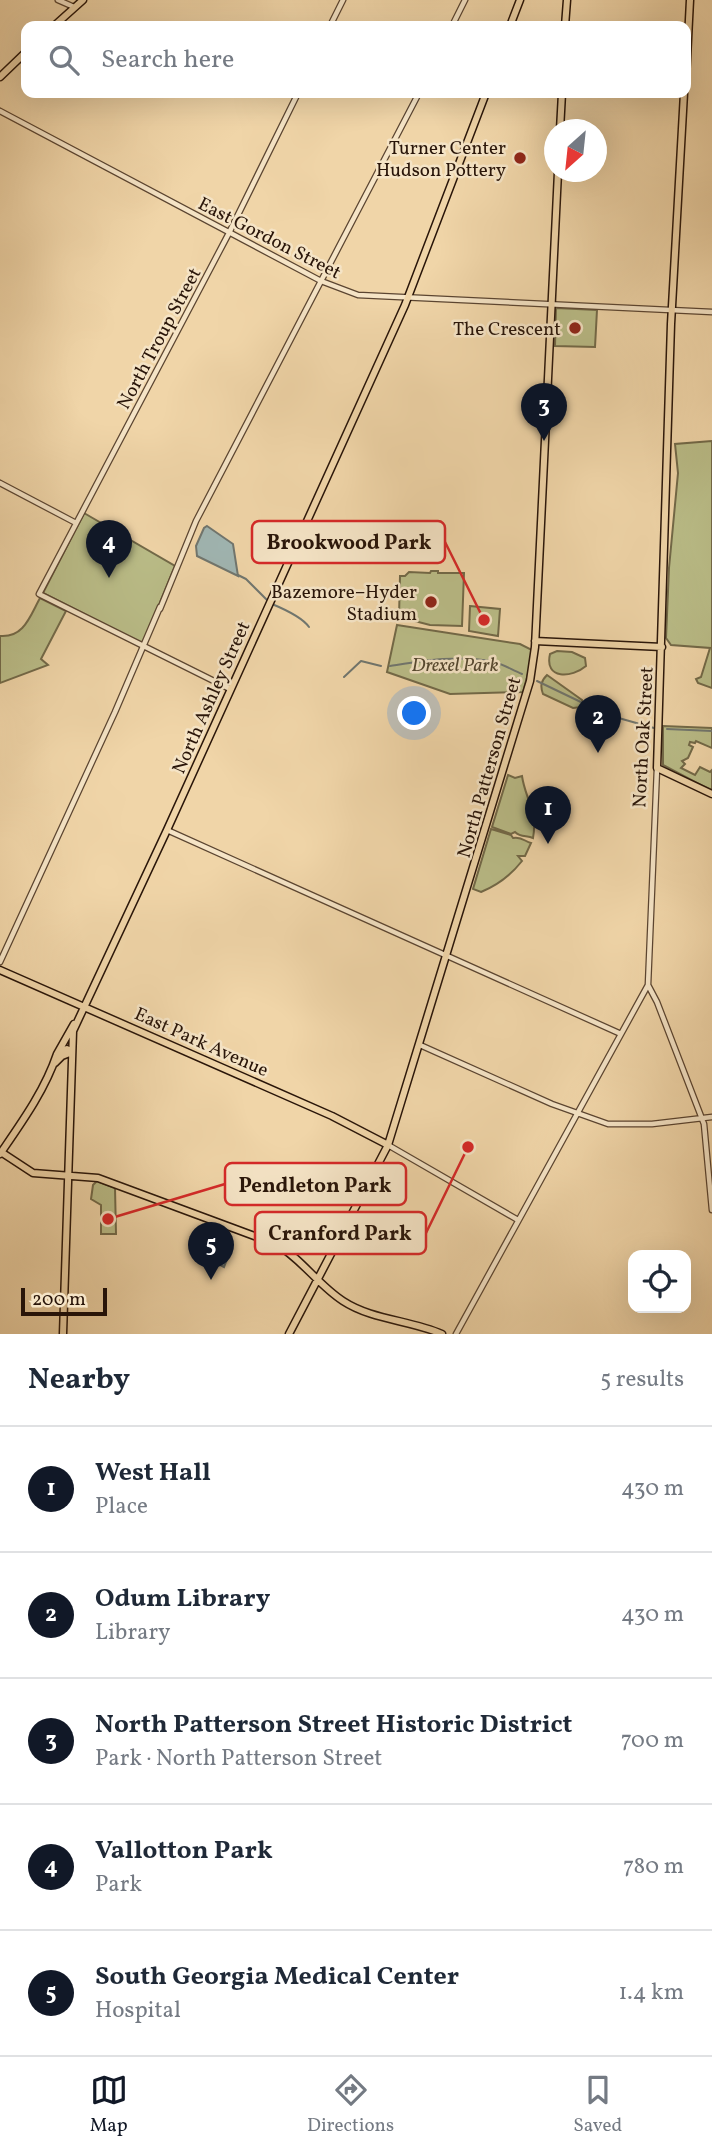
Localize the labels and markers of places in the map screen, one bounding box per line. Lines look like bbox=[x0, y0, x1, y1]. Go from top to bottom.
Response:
place label: Turner Center Hudson Pottery bbox=[376, 136, 506, 184]
marker: Turner Center Hudson Pottery bbox=[512, 150, 528, 166]
place label: The Crescent bbox=[453, 317, 561, 343]
marker: The Crescent bbox=[567, 320, 583, 336]
pin: 3 bbox=[521, 383, 567, 441]
pin: 4 bbox=[86, 520, 132, 578]
callout: Brookwood Park bbox=[252, 521, 445, 563]
place label: Bazemore–Hyder Stadium bbox=[271, 580, 417, 628]
marker: Bazemore–Hyder Stadium bbox=[423, 594, 439, 610]
pin: 2 bbox=[575, 695, 621, 753]
pin: 1 bbox=[525, 786, 571, 844]
callout: Pendleton Park bbox=[225, 1163, 406, 1205]
callout: Cranford Park bbox=[255, 1212, 426, 1254]
pin: 5 bbox=[188, 1222, 234, 1280]

